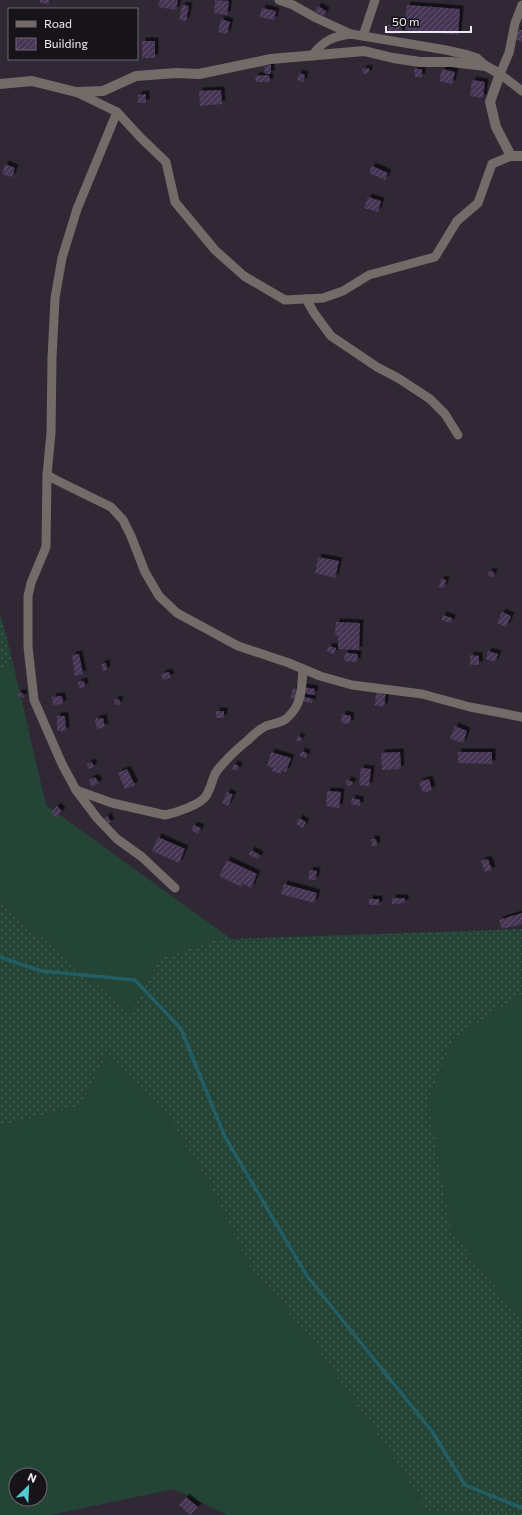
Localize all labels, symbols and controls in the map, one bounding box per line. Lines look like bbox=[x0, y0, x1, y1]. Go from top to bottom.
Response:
legend bbox=[8, 8, 138, 60]
scale bar bbox=[386, 8, 471, 34]
text: 50 m bbox=[392, 14, 420, 28]
text: Road bbox=[44, 16, 72, 30]
text: Building bbox=[44, 36, 88, 50]
north arrow bbox=[8, 1467, 48, 1507]
text: N bbox=[26, 1470, 39, 1485]

